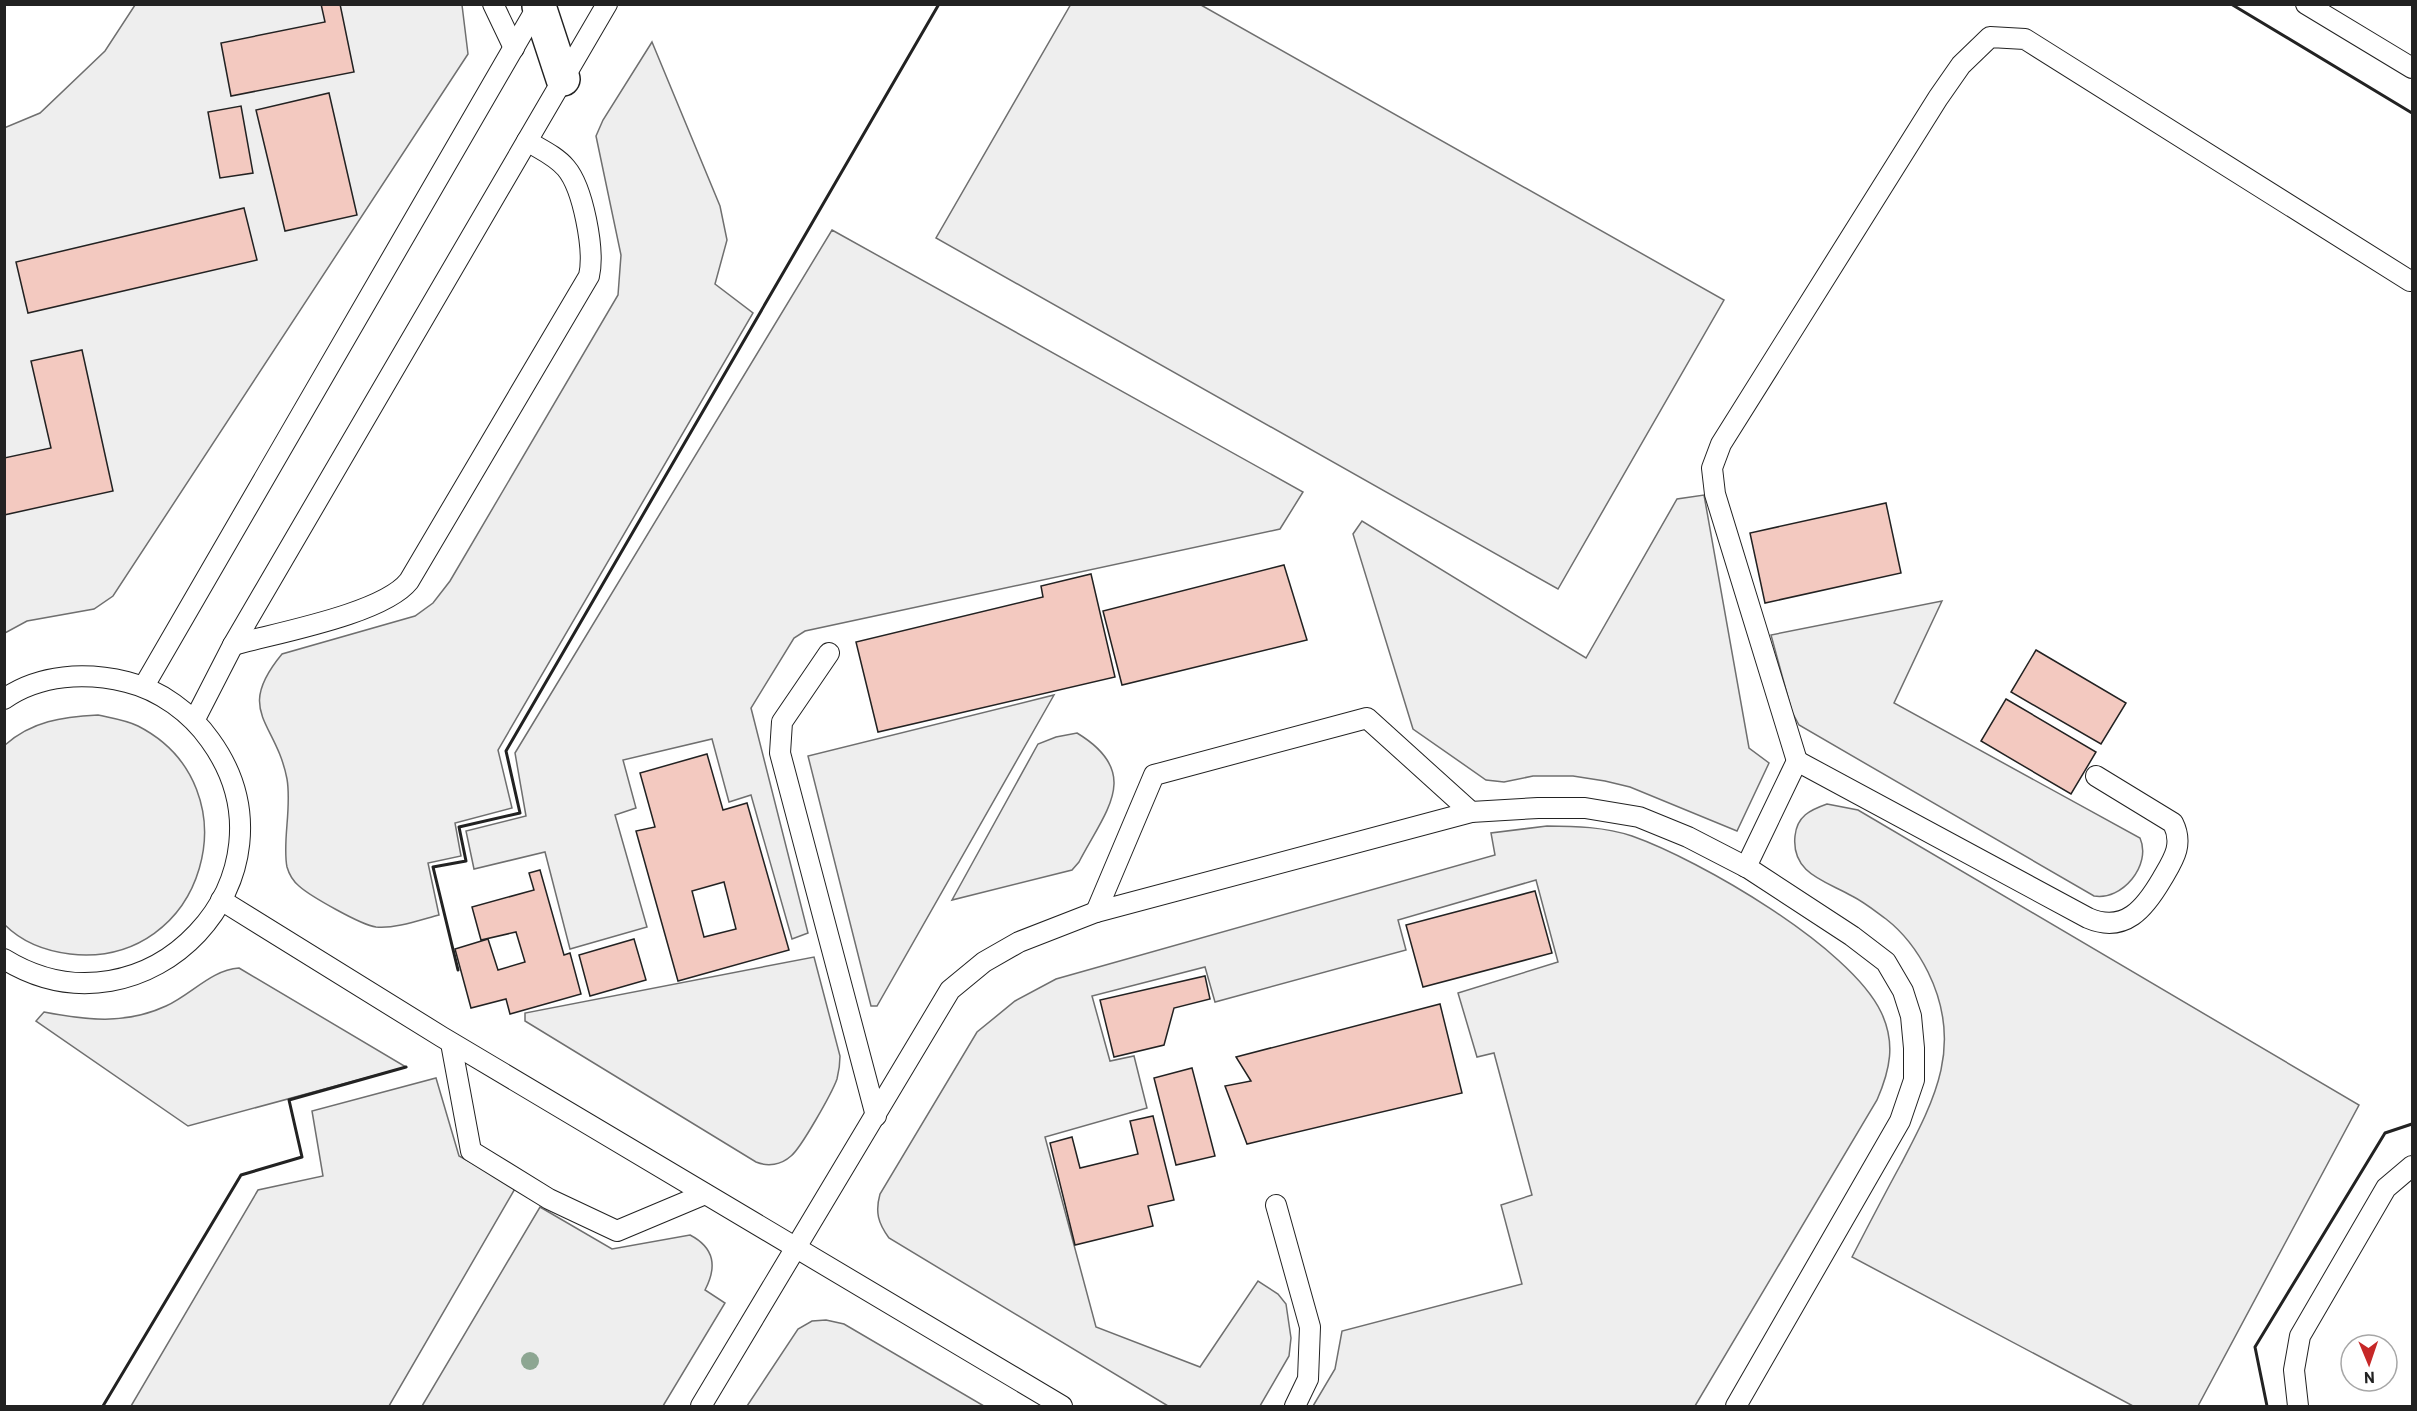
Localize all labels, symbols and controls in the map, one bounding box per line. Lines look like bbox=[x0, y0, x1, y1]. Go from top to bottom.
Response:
north arrow bbox=[2339, 1333, 2399, 1393]
text: N bbox=[2364, 1369, 2375, 1388]

